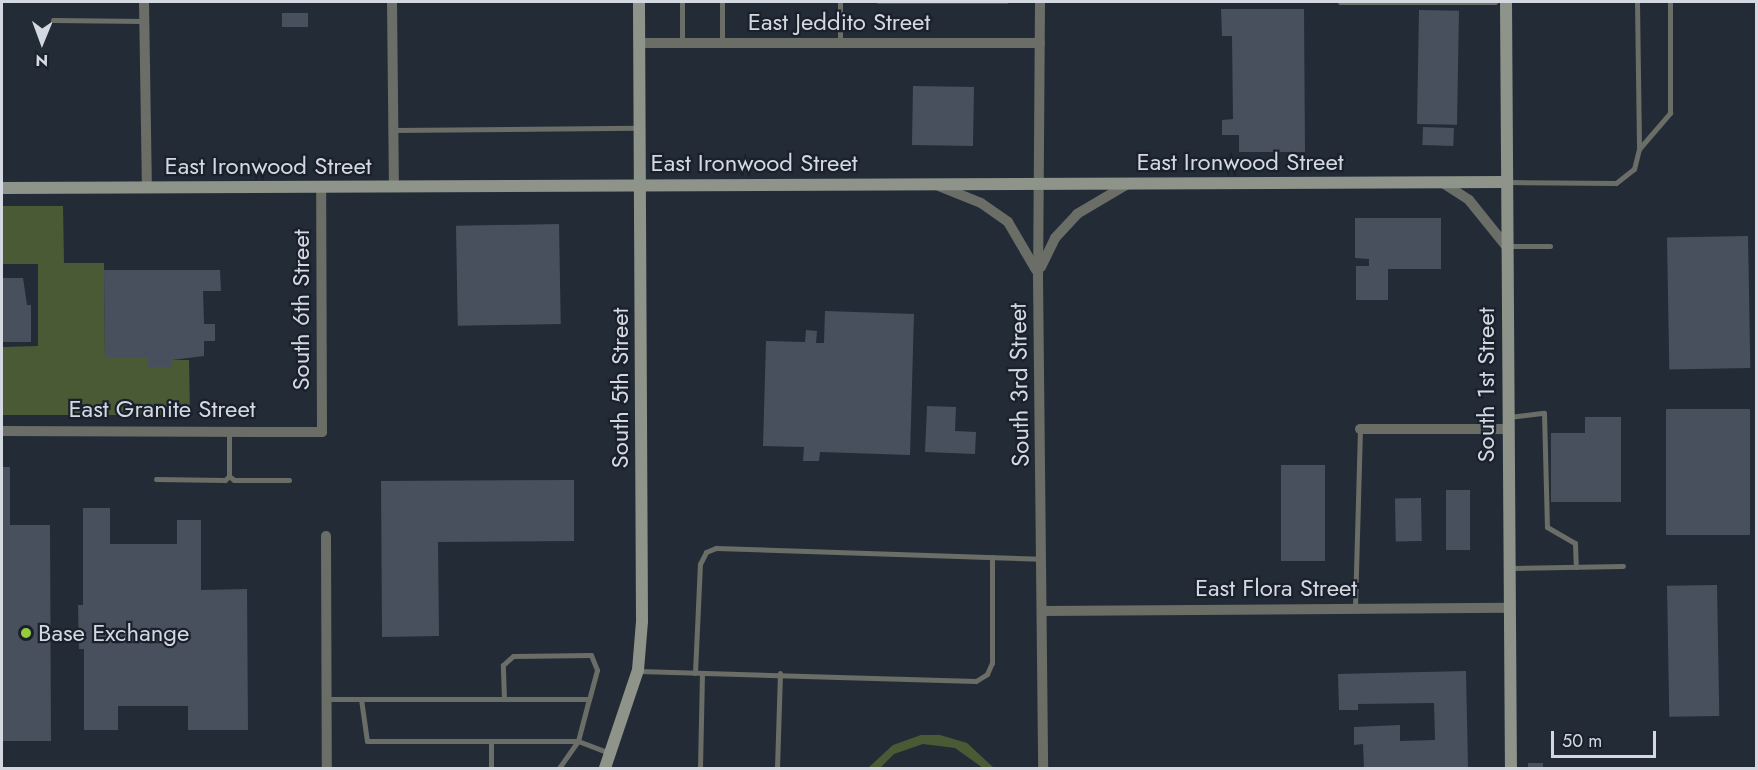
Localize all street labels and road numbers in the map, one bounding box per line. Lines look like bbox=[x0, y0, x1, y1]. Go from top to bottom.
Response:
street label: East Jeddito Street bbox=[748, 8, 930, 36]
street label: East Ironwood Street bbox=[1136, 148, 1344, 176]
street label: East Ironwood Street bbox=[650, 149, 858, 177]
street label: East Ironwood Street bbox=[164, 152, 372, 180]
street label: South 6th Street bbox=[287, 229, 315, 391]
street label: South 3rd Street bbox=[1003, 303, 1035, 467]
street label: South 1st Street bbox=[1472, 307, 1500, 463]
street label: South 5th Street bbox=[606, 308, 634, 468]
street label: East Granite Street bbox=[68, 395, 256, 423]
street label: East Flora Street bbox=[1195, 574, 1357, 602]

